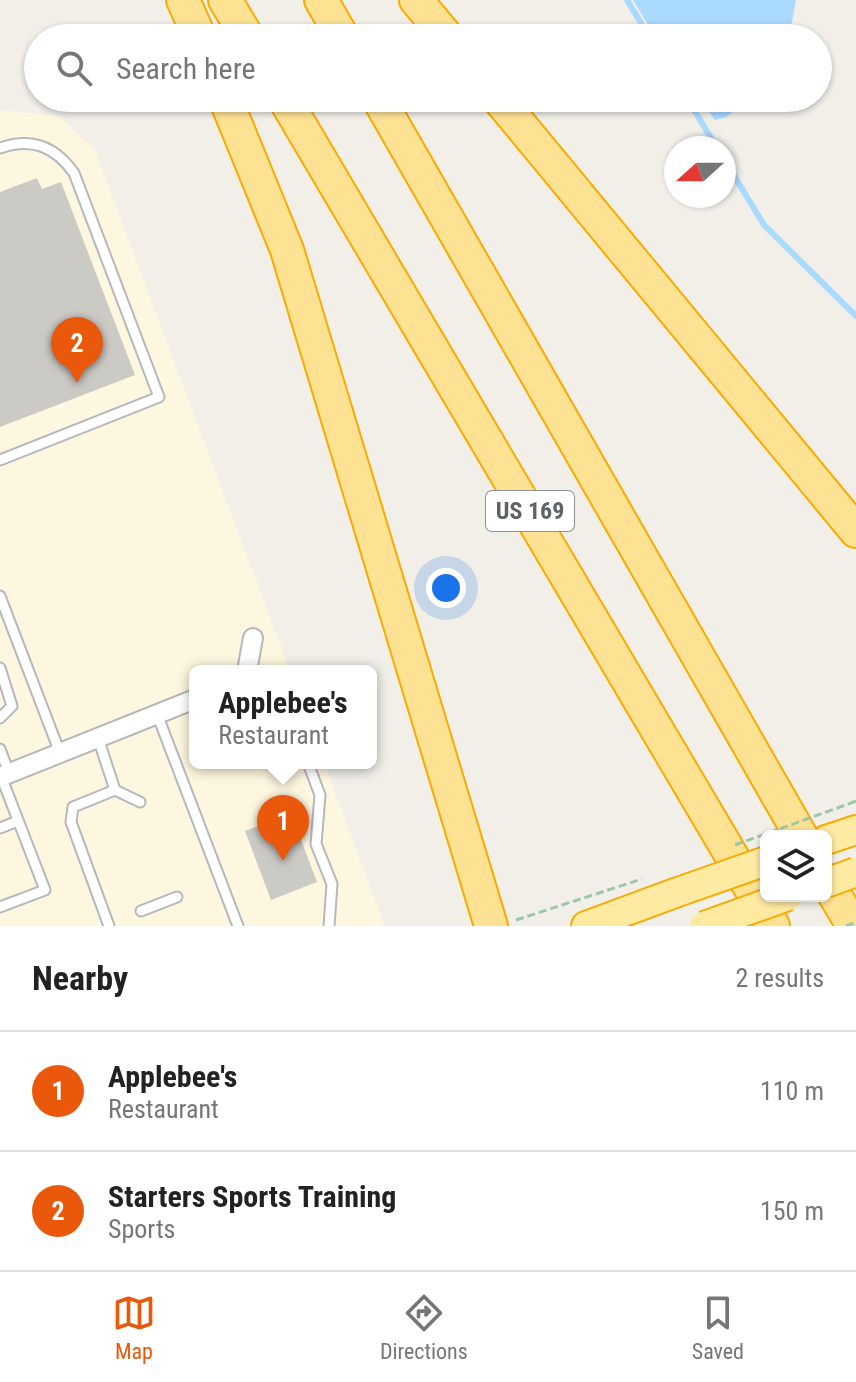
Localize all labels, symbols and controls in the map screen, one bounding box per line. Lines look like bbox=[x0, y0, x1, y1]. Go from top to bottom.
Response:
search box bbox=[24, 24, 832, 112]
icon: search bbox=[52, 46, 96, 90]
text: Search here bbox=[116, 51, 256, 86]
north arrow bbox=[664, 136, 736, 208]
pin: 2 bbox=[51, 317, 103, 383]
road number: US 169 bbox=[486, 491, 574, 531]
your location bbox=[426, 568, 466, 608]
popup bbox=[189, 665, 377, 769]
text: Applebee's bbox=[218, 685, 348, 720]
text: Restaurant bbox=[218, 720, 329, 750]
pin: 1 bbox=[257, 795, 309, 861]
map controls bbox=[760, 830, 832, 902]
button: layers bbox=[760, 830, 832, 902]
text: Nearby bbox=[32, 958, 128, 998]
text: 2 results bbox=[735, 963, 824, 993]
text: Applebee's bbox=[108, 1059, 237, 1094]
text: 1 bbox=[51, 1076, 65, 1106]
text: 110 m bbox=[760, 1076, 824, 1106]
text: Restaurant bbox=[108, 1094, 219, 1124]
text: Starters Sports Training bbox=[108, 1179, 396, 1214]
text: 2 bbox=[51, 1196, 65, 1226]
text: 150 m bbox=[760, 1196, 824, 1226]
text: Sports bbox=[108, 1214, 175, 1244]
tab: Map bbox=[112, 1291, 156, 1364]
tab: Directions bbox=[380, 1291, 468, 1364]
tab: Saved bbox=[692, 1291, 744, 1364]

